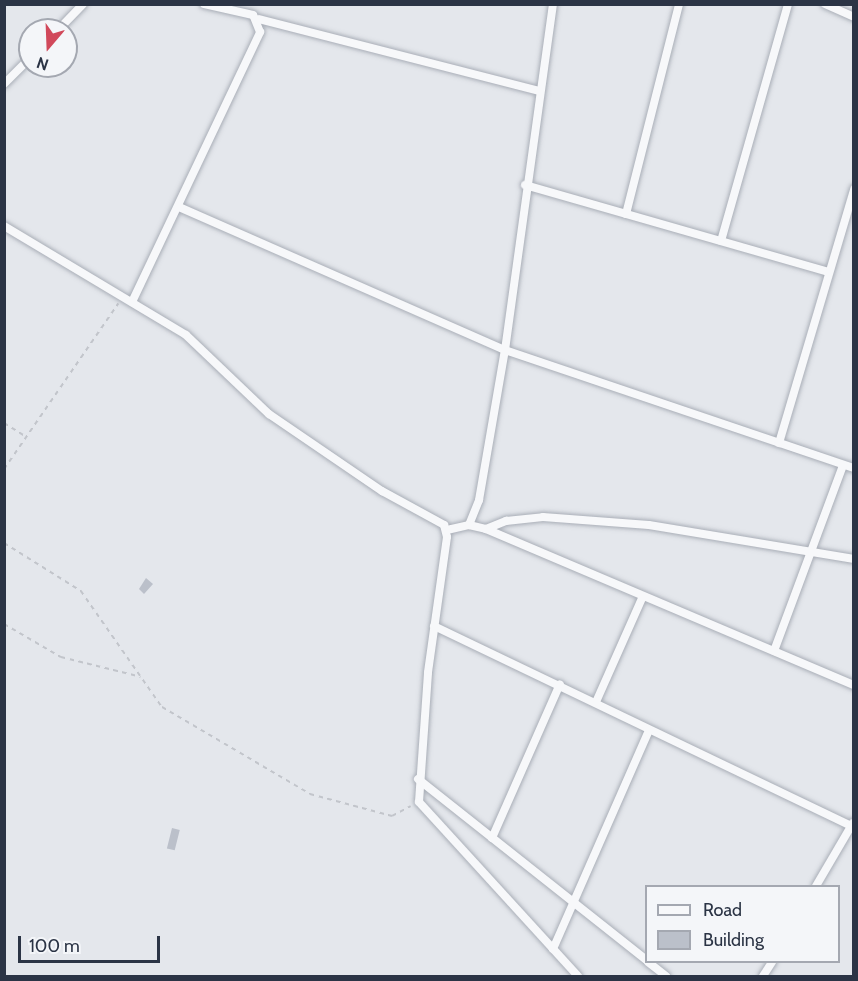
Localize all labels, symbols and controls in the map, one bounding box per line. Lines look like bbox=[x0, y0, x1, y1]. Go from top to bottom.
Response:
north arrow bbox=[18, 18, 78, 78]
text: N bbox=[34, 53, 51, 74]
legend bbox=[645, 885, 840, 963]
text: Road bbox=[703, 899, 742, 921]
scale bar bbox=[21, 924, 164, 962]
text: Building bbox=[703, 929, 764, 951]
text: 100 m bbox=[29, 935, 80, 957]

